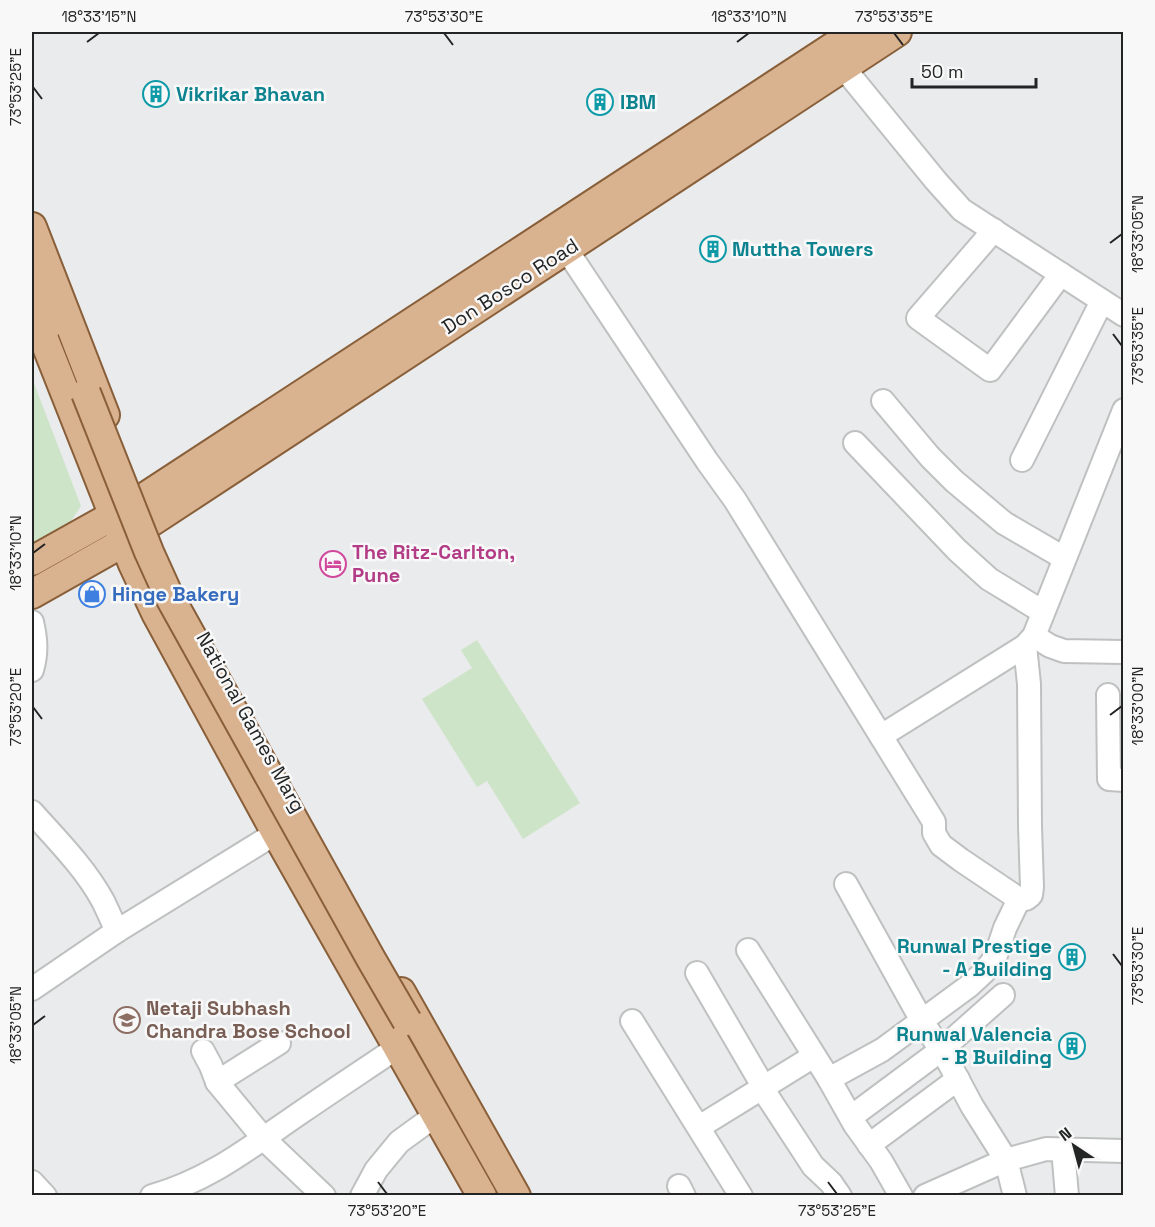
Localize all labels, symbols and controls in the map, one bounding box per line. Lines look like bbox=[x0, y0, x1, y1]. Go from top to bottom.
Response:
text: 18°33'15"N bbox=[62, 7, 136, 26]
text: 73°53'30"E bbox=[405, 7, 483, 26]
text: 18°33'10"N bbox=[711, 7, 787, 26]
text: 73°53'35"E bbox=[855, 7, 933, 26]
text: 73°53'25"E bbox=[6, 48, 25, 126]
scale bar bbox=[912, 51, 1036, 89]
text: 50 m bbox=[921, 60, 963, 83]
building icon: Vikrikar Bhavan bbox=[141, 79, 171, 109]
place label: Vikrikar Bhavan bbox=[176, 81, 325, 107]
building icon: IBM bbox=[585, 87, 615, 117]
place label: IBM bbox=[620, 89, 656, 115]
text: 18°33'05"N bbox=[1128, 195, 1147, 273]
street label: Don Bosco Road bbox=[437, 232, 583, 340]
building icon: Muttha Towers bbox=[698, 234, 728, 264]
place label: Muttha Towers bbox=[732, 236, 873, 262]
text: 73°53'35"E bbox=[1128, 307, 1147, 385]
text: 18°33'10"N bbox=[6, 515, 25, 591]
place label: The Ritz-Carlton, Pune bbox=[352, 539, 515, 588]
hotel icon: The Ritz-Carlton, Pune bbox=[318, 549, 348, 579]
shop icon: Hinge Bakery bbox=[77, 579, 107, 609]
place label: Hinge Bakery bbox=[112, 581, 239, 607]
street label: National Games Marg bbox=[191, 627, 311, 817]
text: 18°33'00"N bbox=[1128, 667, 1147, 745]
text: 73°53'20"E bbox=[6, 668, 25, 746]
text: 73°53'30"E bbox=[1128, 927, 1147, 1005]
place label: Runwal Prestige - A Building bbox=[897, 933, 1052, 982]
building icon: Runwal Prestige - A Building bbox=[1057, 942, 1087, 972]
text: 18°33'05"N bbox=[6, 986, 25, 1064]
place label: Netaji Subhash Chandra Bose School bbox=[146, 995, 351, 1044]
school or university icon: Netaji Subhash Chandra Bose School bbox=[112, 1005, 142, 1035]
place label: Runwal Valencia - B Building bbox=[896, 1021, 1052, 1070]
building icon: Runwal Valencia - B Building bbox=[1057, 1031, 1087, 1061]
north arrow bbox=[1044, 1116, 1104, 1176]
text: N bbox=[1055, 1123, 1076, 1146]
text: 73°53'20"E bbox=[348, 1201, 426, 1220]
text: 73°53'25"E bbox=[798, 1201, 876, 1220]

